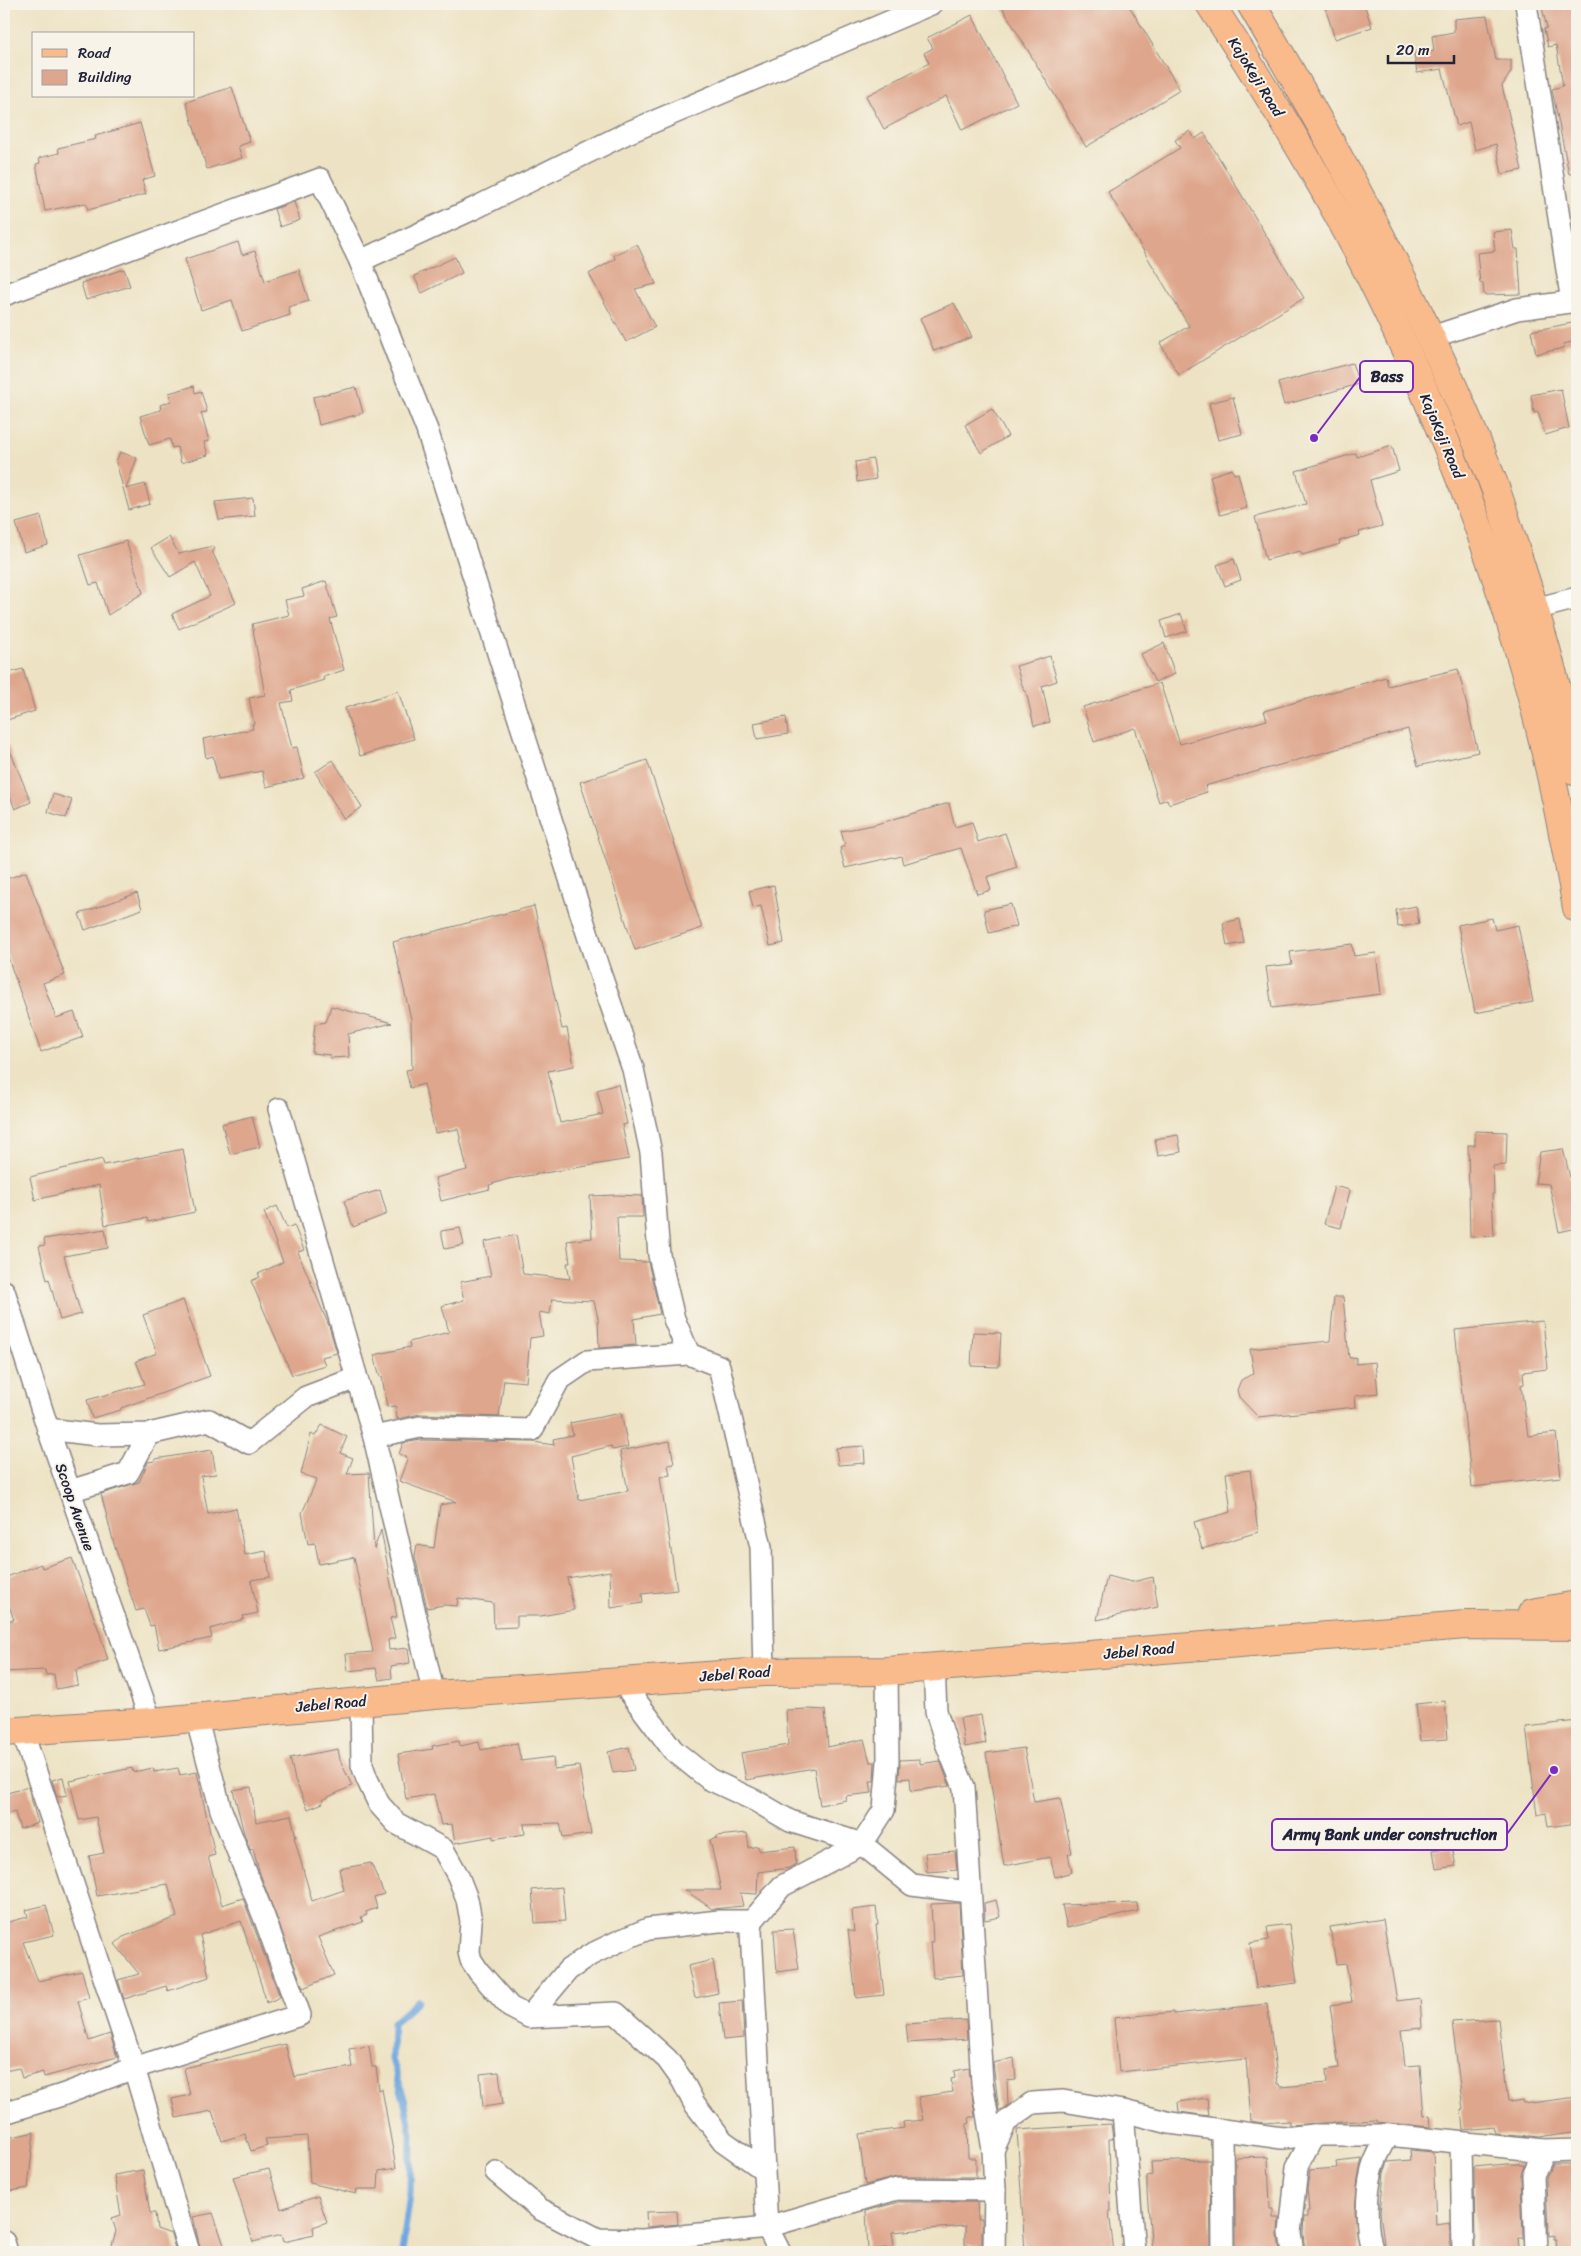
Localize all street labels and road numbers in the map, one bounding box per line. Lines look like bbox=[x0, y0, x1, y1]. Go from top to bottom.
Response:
street label: KajoKeji Road bbox=[1221, 32, 1292, 123]
street label: KajoKeji Road bbox=[1412, 389, 1472, 484]
street label: Scoop Avenue bbox=[48, 1459, 102, 1555]
street label: Jebel Road bbox=[1102, 1635, 1176, 1667]
street label: Jebel Road bbox=[698, 1658, 772, 1690]
street label: Jebel Road bbox=[294, 1688, 368, 1720]

